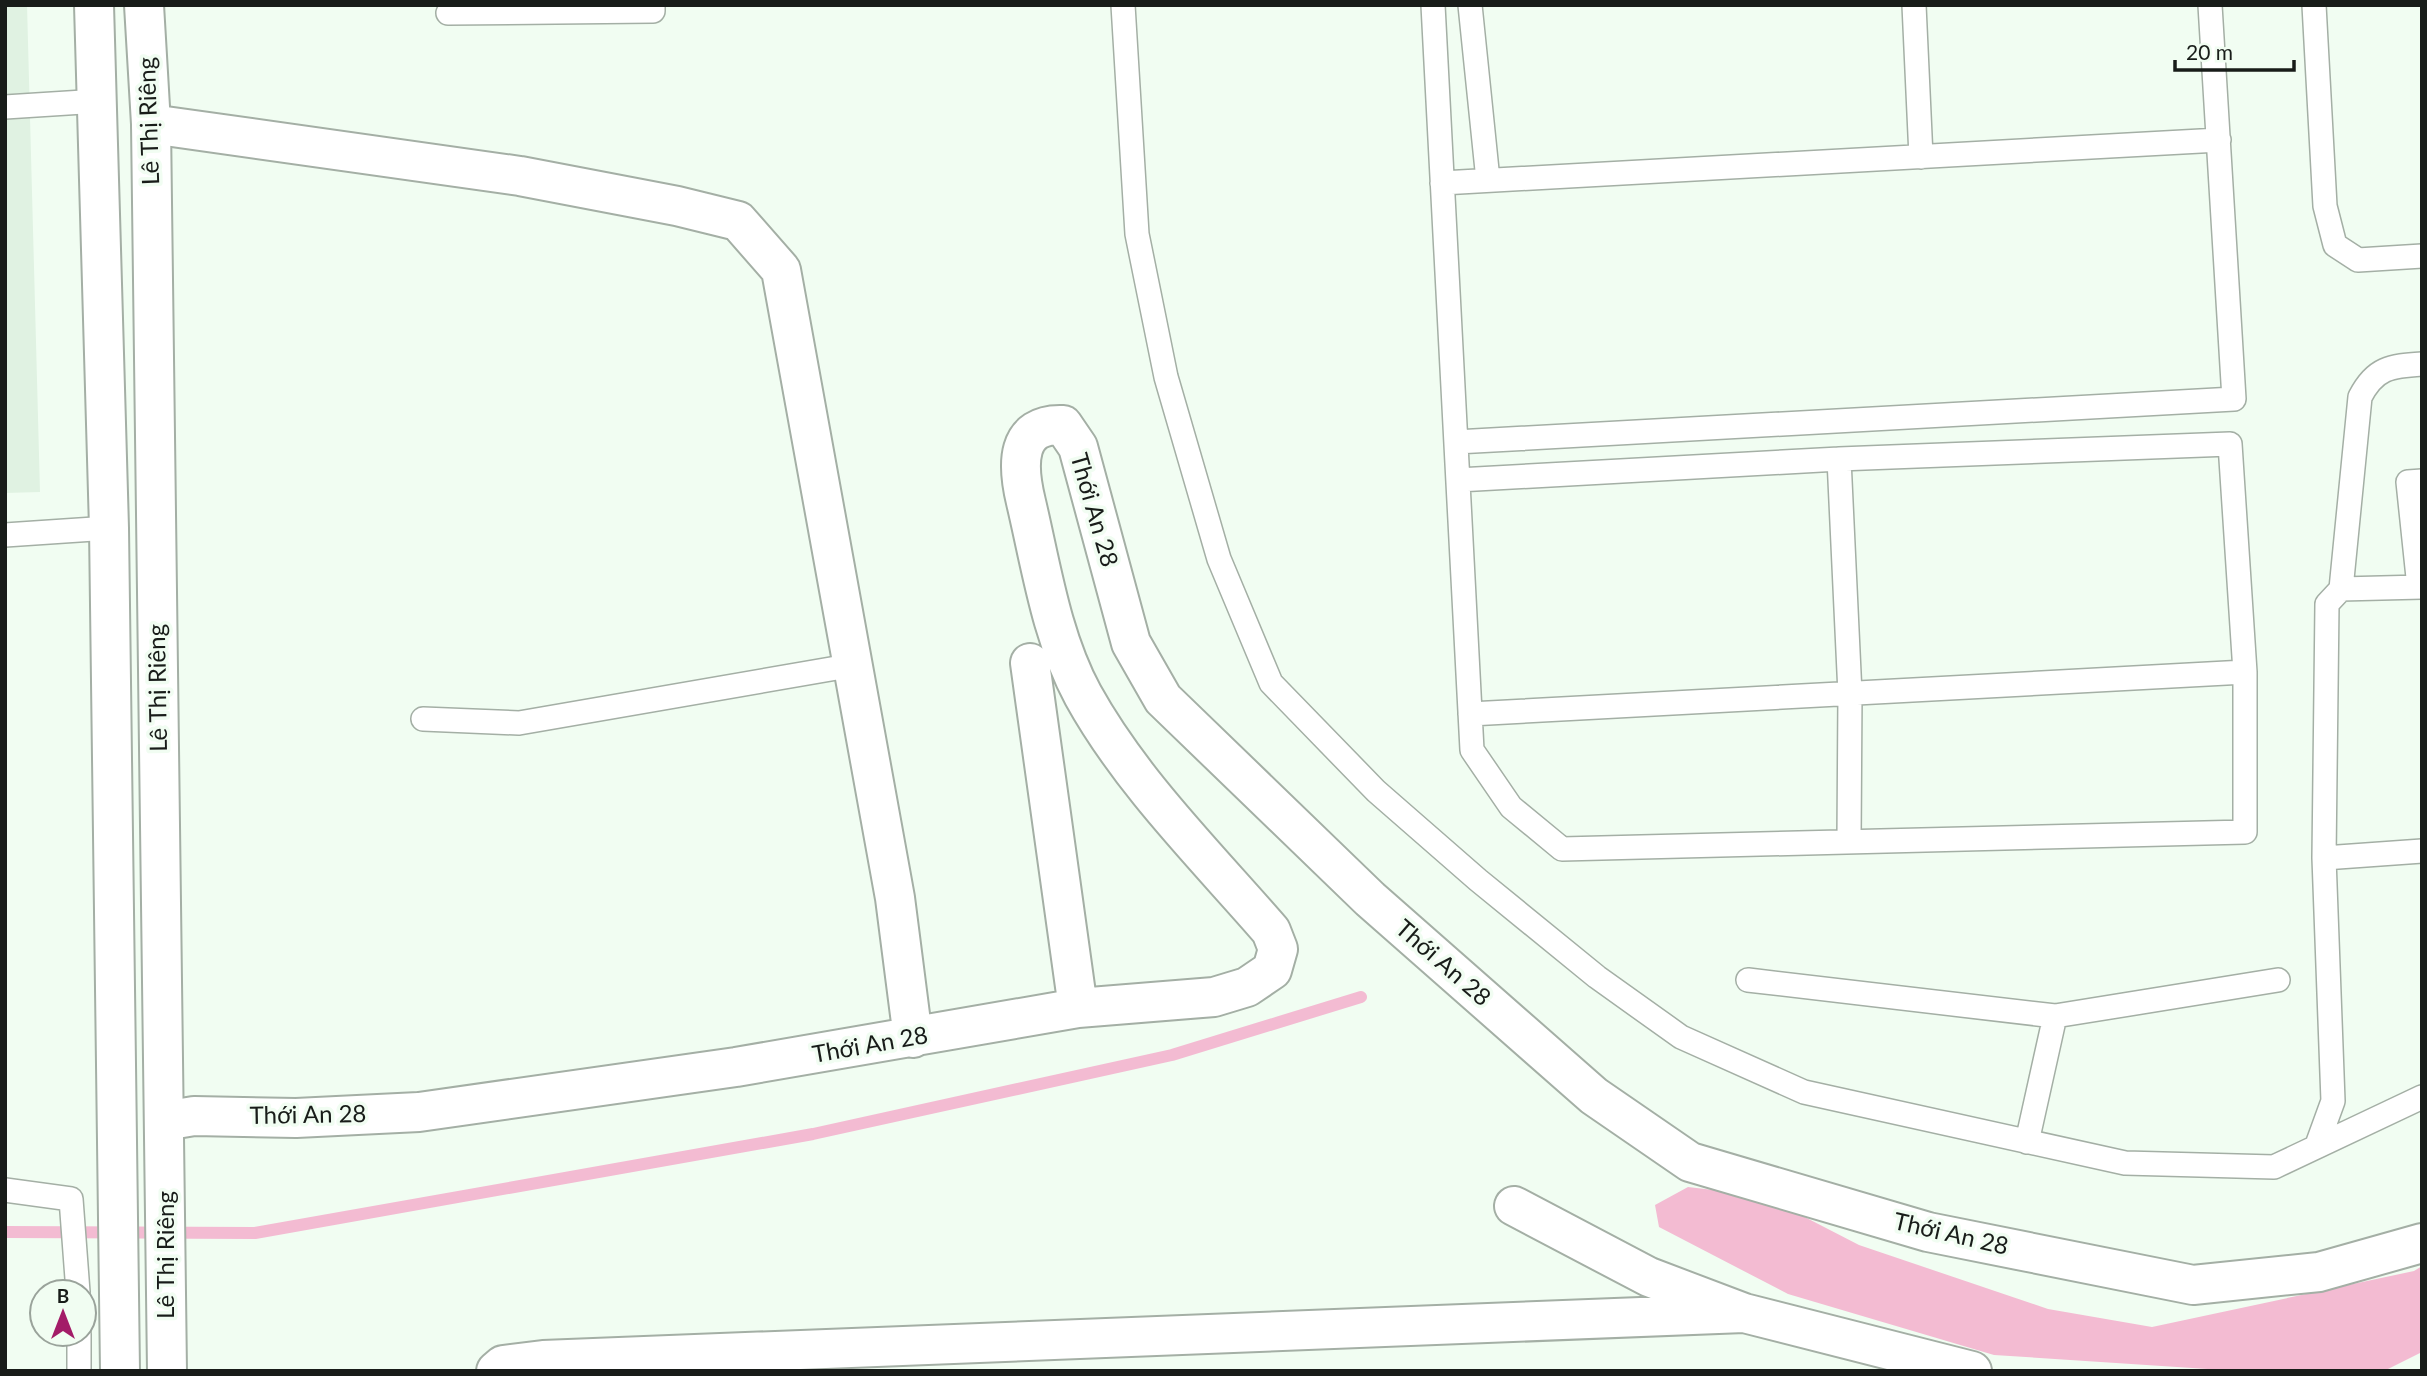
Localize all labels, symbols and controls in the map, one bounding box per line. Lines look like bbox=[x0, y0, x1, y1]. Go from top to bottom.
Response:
scale bar bbox=[2175, 28, 2294, 72]
text: 20 m bbox=[2186, 39, 2233, 64]
street label: Lê Thị Riêng bbox=[131, 57, 164, 186]
street label: Thới An 28 bbox=[1065, 449, 1125, 570]
street label: Lê Thị Riêng bbox=[141, 624, 172, 752]
street label: Thới An 28 bbox=[1390, 913, 1498, 1011]
street label: Thới An 28 bbox=[810, 1019, 930, 1068]
street label: Thới An 28 bbox=[249, 1098, 367, 1129]
street label: Lê Thị Riêng bbox=[150, 1191, 179, 1319]
street label: Thới An 28 bbox=[1891, 1205, 2011, 1260]
north arrow bbox=[28, 1278, 98, 1348]
text: B bbox=[57, 1284, 69, 1307]

